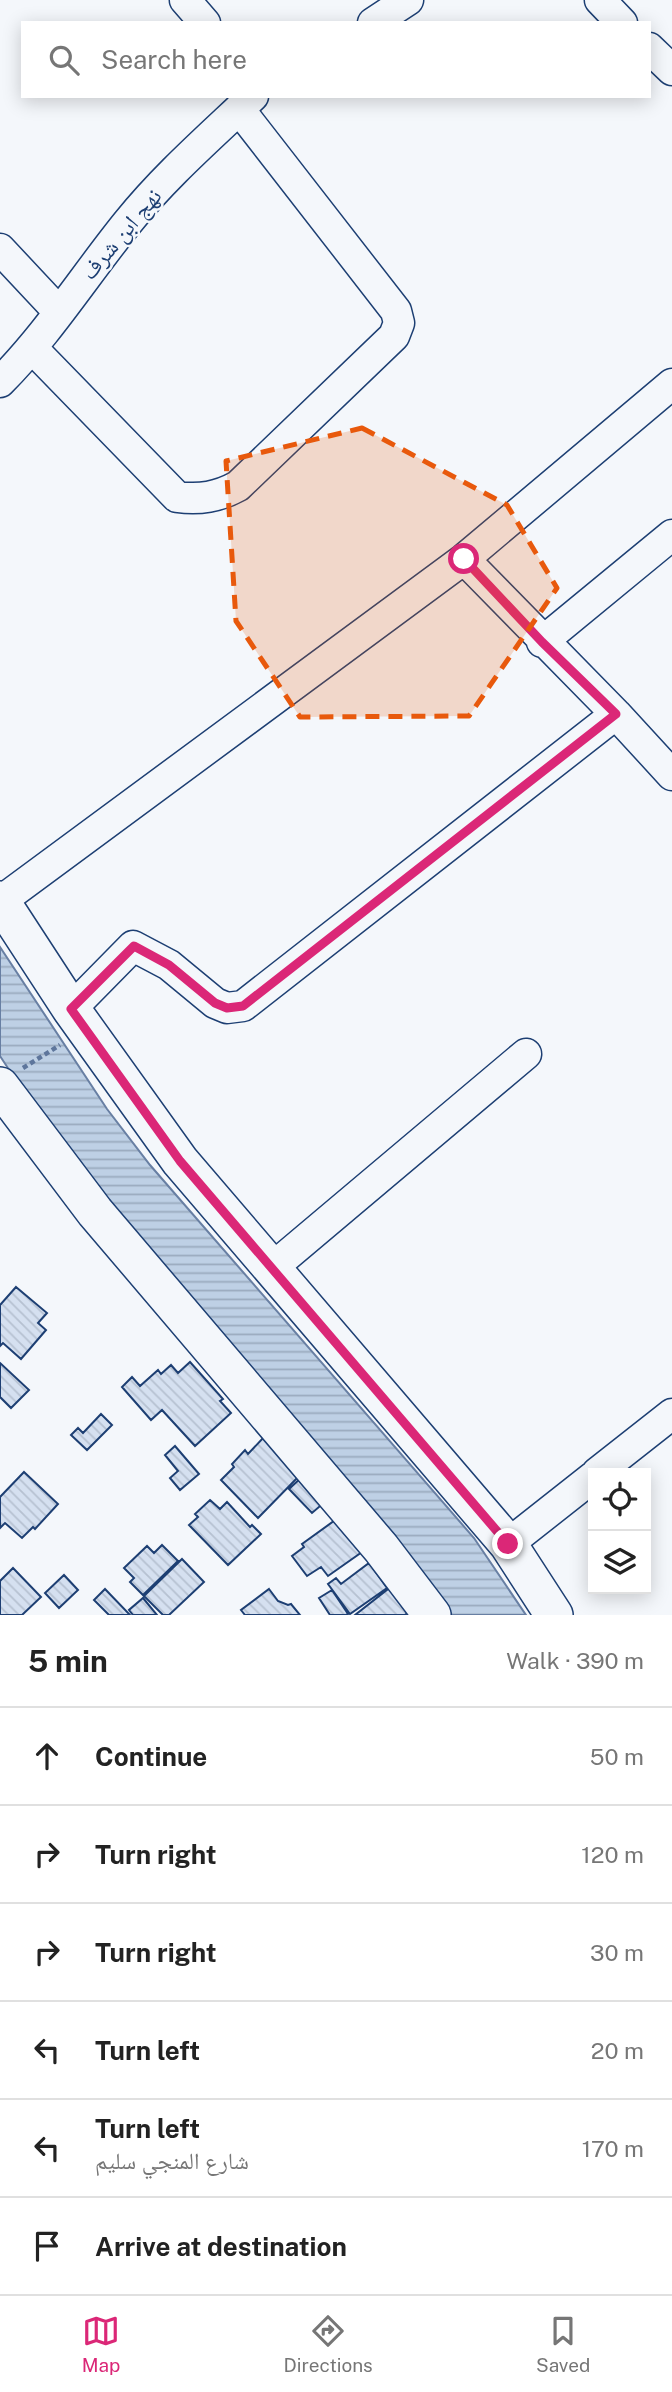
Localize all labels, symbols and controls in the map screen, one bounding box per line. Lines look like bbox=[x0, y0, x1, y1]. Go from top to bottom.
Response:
search box bbox=[21, 21, 651, 98]
icon: search bbox=[45, 41, 83, 79]
text: Search here bbox=[101, 44, 247, 75]
street label: نهج ابن شرف bbox=[75, 183, 168, 286]
route start bbox=[448, 543, 479, 574]
map controls bbox=[588, 1468, 651, 1594]
button: locate bbox=[588, 1468, 651, 1531]
route end bbox=[492, 1528, 523, 1559]
button: layers bbox=[588, 1531, 651, 1594]
text: 5 min bbox=[28, 1643, 108, 1679]
text: Walk · 390 m bbox=[506, 1647, 644, 1674]
icon: ahead bbox=[28, 1737, 66, 1775]
text: Continue bbox=[95, 1741, 207, 1772]
text: 50 m bbox=[590, 1743, 644, 1770]
icon: right bbox=[28, 1835, 66, 1873]
text: Turn right bbox=[95, 1839, 217, 1870]
text: 120 m bbox=[581, 1841, 644, 1868]
icon: right bbox=[28, 1933, 66, 1971]
text: Turn right bbox=[95, 1937, 217, 1968]
text: 30 m bbox=[590, 1939, 644, 1966]
icon: left bbox=[28, 2031, 66, 2069]
text: Turn left bbox=[95, 2035, 200, 2066]
text: 20 m bbox=[591, 2037, 644, 2064]
text: Turn left bbox=[95, 2113, 200, 2144]
icon: left bbox=[28, 2129, 66, 2167]
text: 170 m bbox=[582, 2135, 644, 2162]
text: شارع المنجي سليم bbox=[95, 2147, 249, 2174]
icon: arrive bbox=[28, 2227, 66, 2265]
text: Arrive at destination bbox=[95, 2231, 347, 2262]
tab: Map bbox=[82, 2312, 120, 2376]
tab: Directions bbox=[283, 2312, 373, 2376]
tab: Saved bbox=[536, 2312, 590, 2376]

